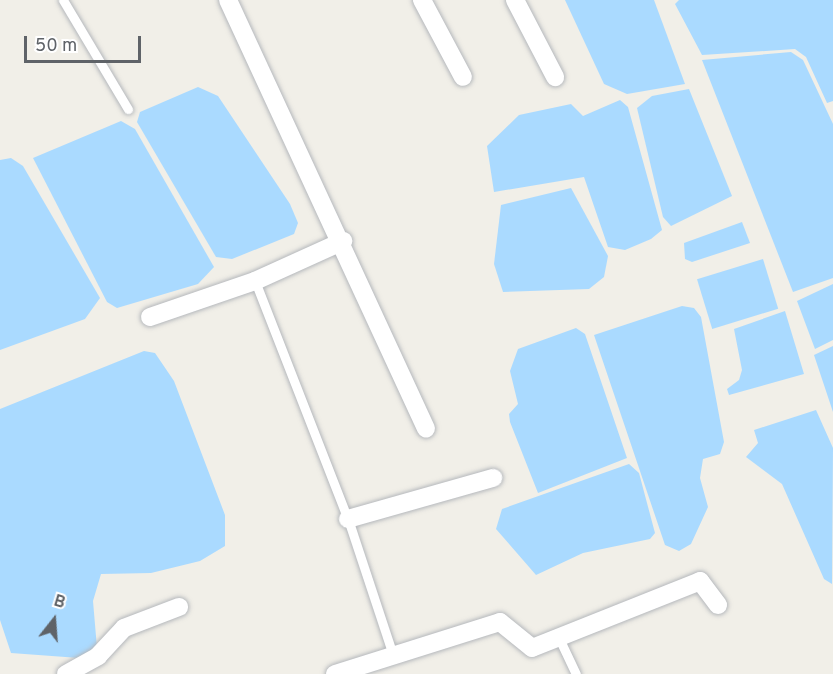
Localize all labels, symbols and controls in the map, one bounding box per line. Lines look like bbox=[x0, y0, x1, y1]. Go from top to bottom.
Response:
scale bar bbox=[27, 24, 144, 62]
text: 50 m bbox=[35, 35, 77, 58]
north arrow bbox=[24, 590, 84, 650]
text: B bbox=[51, 592, 67, 614]

